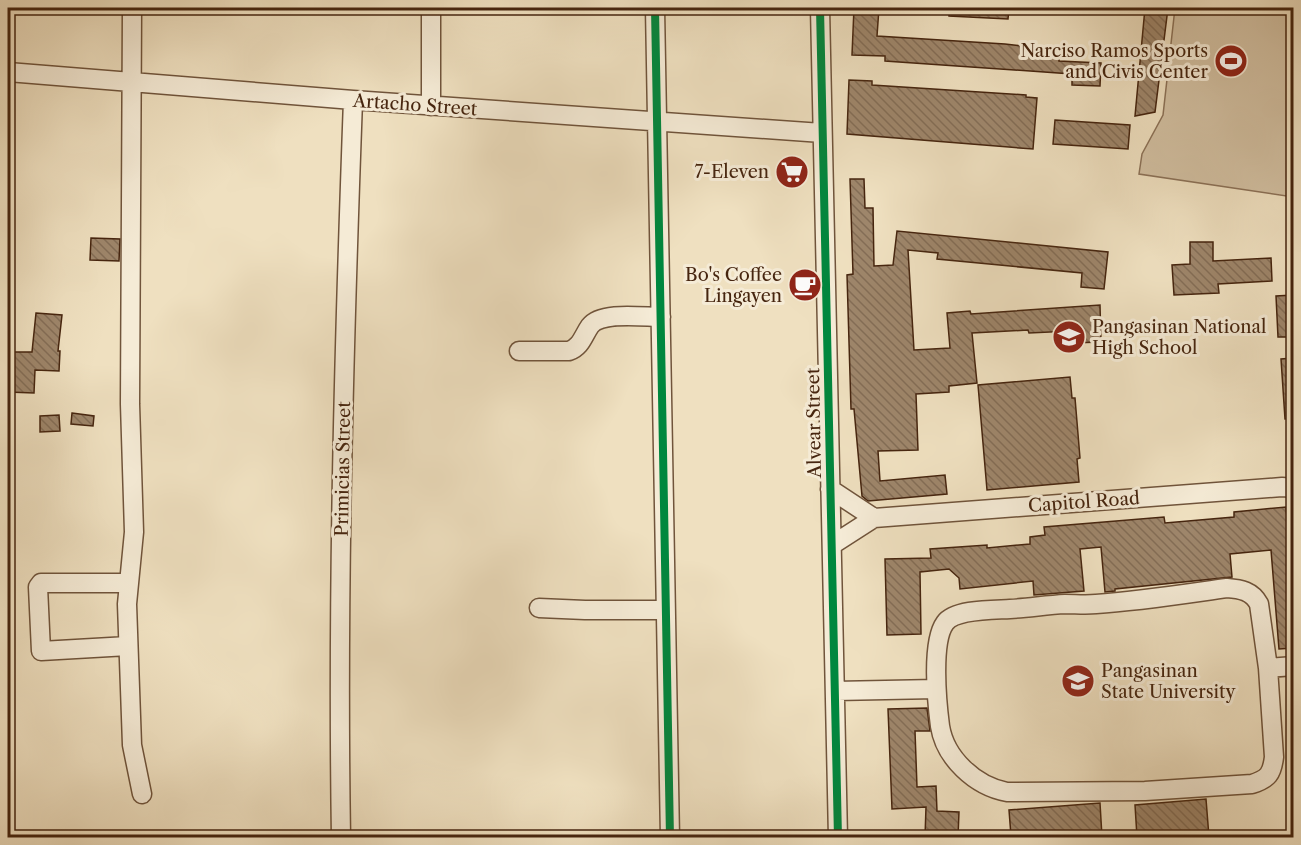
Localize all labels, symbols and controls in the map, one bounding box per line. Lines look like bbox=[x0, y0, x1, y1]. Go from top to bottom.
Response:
place label: Narciso Ramos Sports and Civis Center bbox=[1020, 40, 1208, 83]
sports icon: Narciso Ramos Sports and Civis Center bbox=[1213, 43, 1249, 79]
street label: Artacho Street bbox=[351, 90, 478, 120]
supermarket icon: 7-Eleven bbox=[774, 154, 810, 190]
place label: 7-Eleven bbox=[694, 161, 769, 183]
place label: Bo's Coffee Lingayen bbox=[685, 264, 782, 307]
cafe icon: Bo's Coffee Lingayen bbox=[787, 267, 823, 303]
place label: Pangasinan National High School bbox=[1092, 316, 1266, 359]
school or university icon: Pangasinan National High School bbox=[1051, 319, 1087, 355]
street label: Alvear Street bbox=[802, 367, 826, 479]
street label: Primicias Street bbox=[331, 401, 355, 537]
street label: Capitol Road bbox=[1027, 487, 1141, 517]
place label: Pangasinan State University bbox=[1101, 660, 1236, 703]
school or university icon: Pangasinan State University bbox=[1060, 663, 1096, 699]

